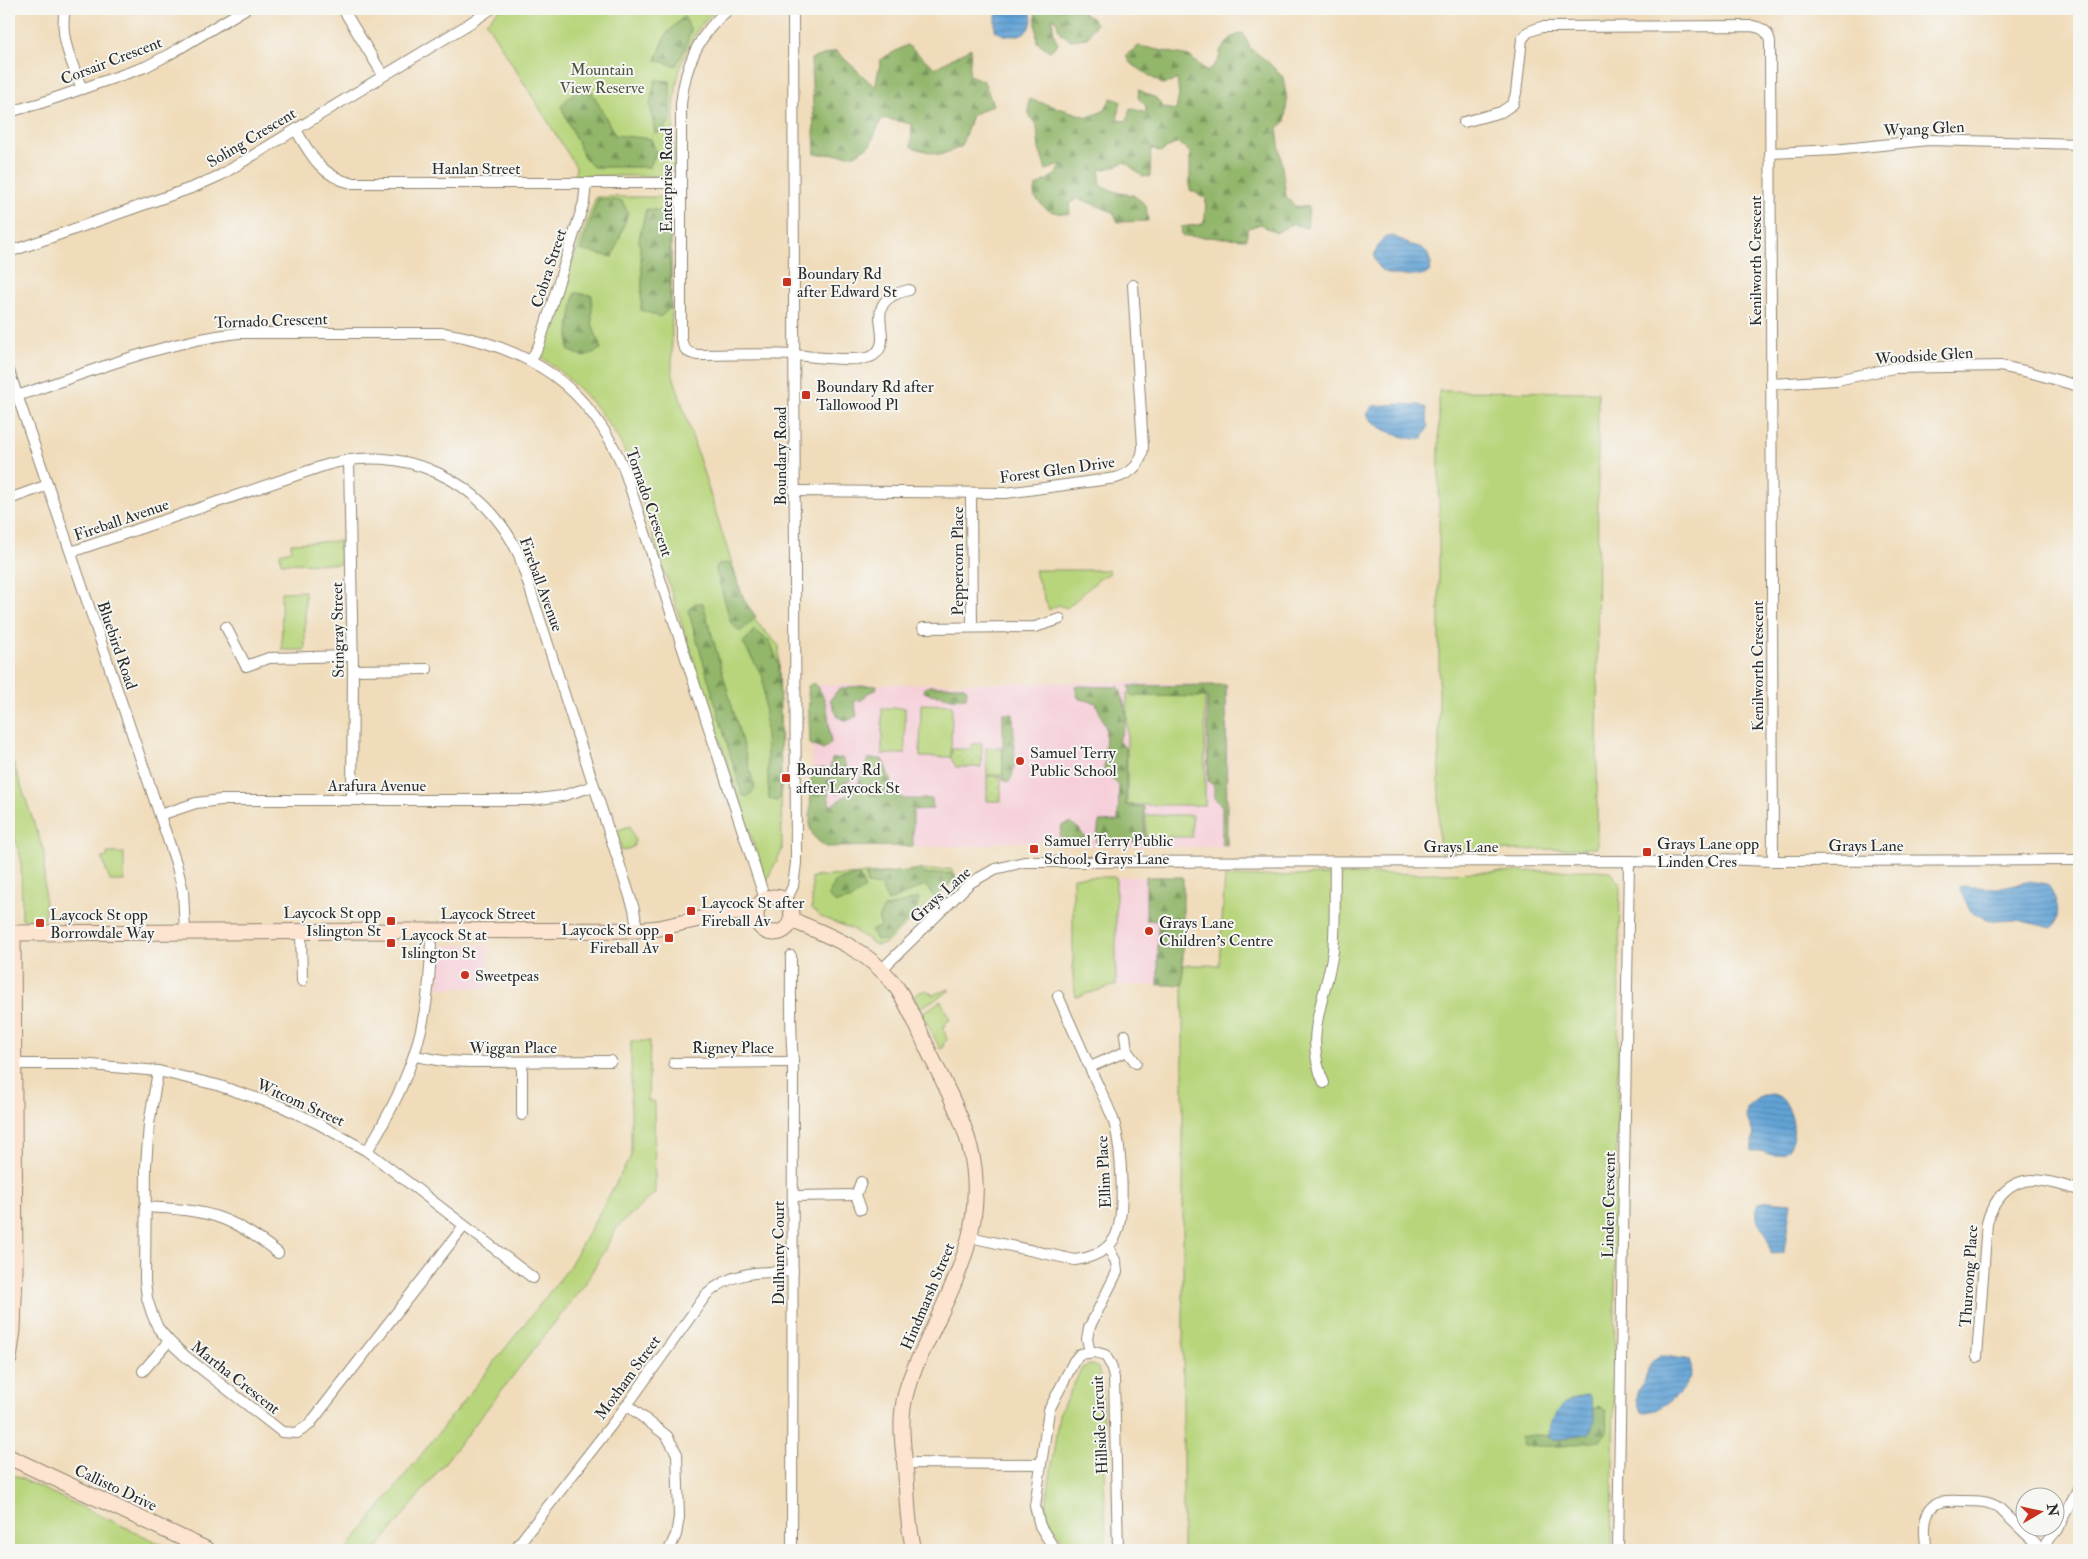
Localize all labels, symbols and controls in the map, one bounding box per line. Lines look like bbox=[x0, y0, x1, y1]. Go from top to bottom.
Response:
street label: Corsair Crescent bbox=[58, 32, 165, 89]
park label: Mountain View Reserve bbox=[559, 60, 645, 98]
street label: Soling Crescent bbox=[203, 103, 300, 172]
street label: Wyang Glen bbox=[1882, 117, 1965, 141]
street label: Enterprise Road bbox=[657, 128, 678, 232]
street label: Hanlan Street bbox=[432, 159, 520, 179]
street label: Kenilworth Crescent bbox=[1746, 196, 1766, 326]
street label: Cobra Street bbox=[527, 226, 571, 310]
place label: Boundary Rd after Edward St bbox=[797, 264, 897, 302]
marker: Boundary Rd after Edward St bbox=[781, 276, 793, 288]
street label: Tornado Crescent bbox=[214, 309, 328, 333]
street label: Woodside Glen bbox=[1873, 343, 1974, 369]
place label: Boundary Rd after Tallowood Pl bbox=[816, 377, 934, 415]
marker: Boundary Rd after Tallowood Pl bbox=[800, 389, 812, 401]
street label: Boundary Road bbox=[771, 406, 791, 505]
street label: Tornado Crescent bbox=[621, 445, 677, 559]
street label: Forest Glen Drive bbox=[998, 452, 1116, 488]
street label: Fireball Avenue bbox=[71, 494, 172, 546]
street label: Peppercorn Place bbox=[948, 506, 969, 616]
street label: Fireball Avenue bbox=[515, 534, 568, 635]
street label: Stingray Street bbox=[327, 582, 349, 678]
street label: Bluebird Road bbox=[93, 599, 142, 692]
street label: Kenilworth Crescent bbox=[1748, 601, 1768, 731]
place label: Samuel Terry Public School bbox=[1030, 743, 1117, 781]
marker: Samuel Terry Public School bbox=[1014, 755, 1026, 767]
place label: Boundary Rd after Laycock St bbox=[796, 760, 900, 798]
marker: Boundary Rd after Laycock St bbox=[780, 772, 792, 784]
street label: Arafura Avenue bbox=[327, 776, 427, 796]
place label: Samuel Terry Public School, Grays Lane bbox=[1044, 831, 1174, 869]
place label: Grays Lane opp Linden Cres bbox=[1657, 834, 1759, 872]
street label: Grays Lane bbox=[1829, 836, 1904, 856]
street label: Grays Lane bbox=[1424, 837, 1499, 857]
marker: Samuel Terry Public School, Grays Lane bbox=[1028, 843, 1040, 855]
marker: Grays Lane opp Linden Cres bbox=[1641, 846, 1653, 858]
street label: Grays Lane bbox=[906, 862, 975, 927]
place label: Laycock St after Fireball Av bbox=[701, 893, 805, 931]
place label: Laycock St opp Islington St bbox=[283, 903, 381, 941]
street label: Laycock Street bbox=[440, 904, 536, 924]
place label: Laycock St opp Borrowdale Way bbox=[50, 905, 155, 943]
marker: Laycock St after Fireball Av bbox=[685, 905, 697, 917]
place label: Grays Lane Children's Centre bbox=[1159, 913, 1273, 951]
marker: Laycock St opp Islington St bbox=[385, 915, 397, 927]
marker: Laycock St opp Borrowdale Way bbox=[34, 917, 46, 929]
place label: Laycock St opp Fireball Av bbox=[561, 920, 660, 958]
place label: Laycock St at Islington St bbox=[401, 925, 487, 963]
marker: Grays Lane Children's Centre bbox=[1143, 925, 1155, 937]
marker: Laycock St opp Fireball Av bbox=[663, 932, 675, 944]
marker: Laycock St at Islington St bbox=[385, 937, 397, 949]
place label: Sweetpeas bbox=[475, 966, 539, 987]
marker: Sweetpeas bbox=[459, 969, 471, 981]
street label: Wiggan Place bbox=[468, 1038, 557, 1058]
street label: Rigney Place bbox=[692, 1038, 774, 1058]
street label: Witcom Street bbox=[253, 1074, 348, 1131]
street label: Ellim Place bbox=[1092, 1135, 1116, 1209]
street label: Linden Crescent bbox=[1598, 1152, 1620, 1258]
street label: Dulhunty Court bbox=[769, 1201, 789, 1305]
street label: Thuroong Place bbox=[1955, 1224, 1983, 1328]
street label: Hindmarsh Street bbox=[896, 1240, 959, 1353]
street label: Moxham Street bbox=[591, 1332, 665, 1424]
street label: Martha Crescent bbox=[187, 1337, 284, 1419]
street label: Hillside Circuit bbox=[1087, 1375, 1113, 1475]
street label: Callisto Drive bbox=[71, 1460, 160, 1516]
north arrow bbox=[2016, 1486, 2066, 1536]
text: N bbox=[2043, 1502, 2062, 1518]

